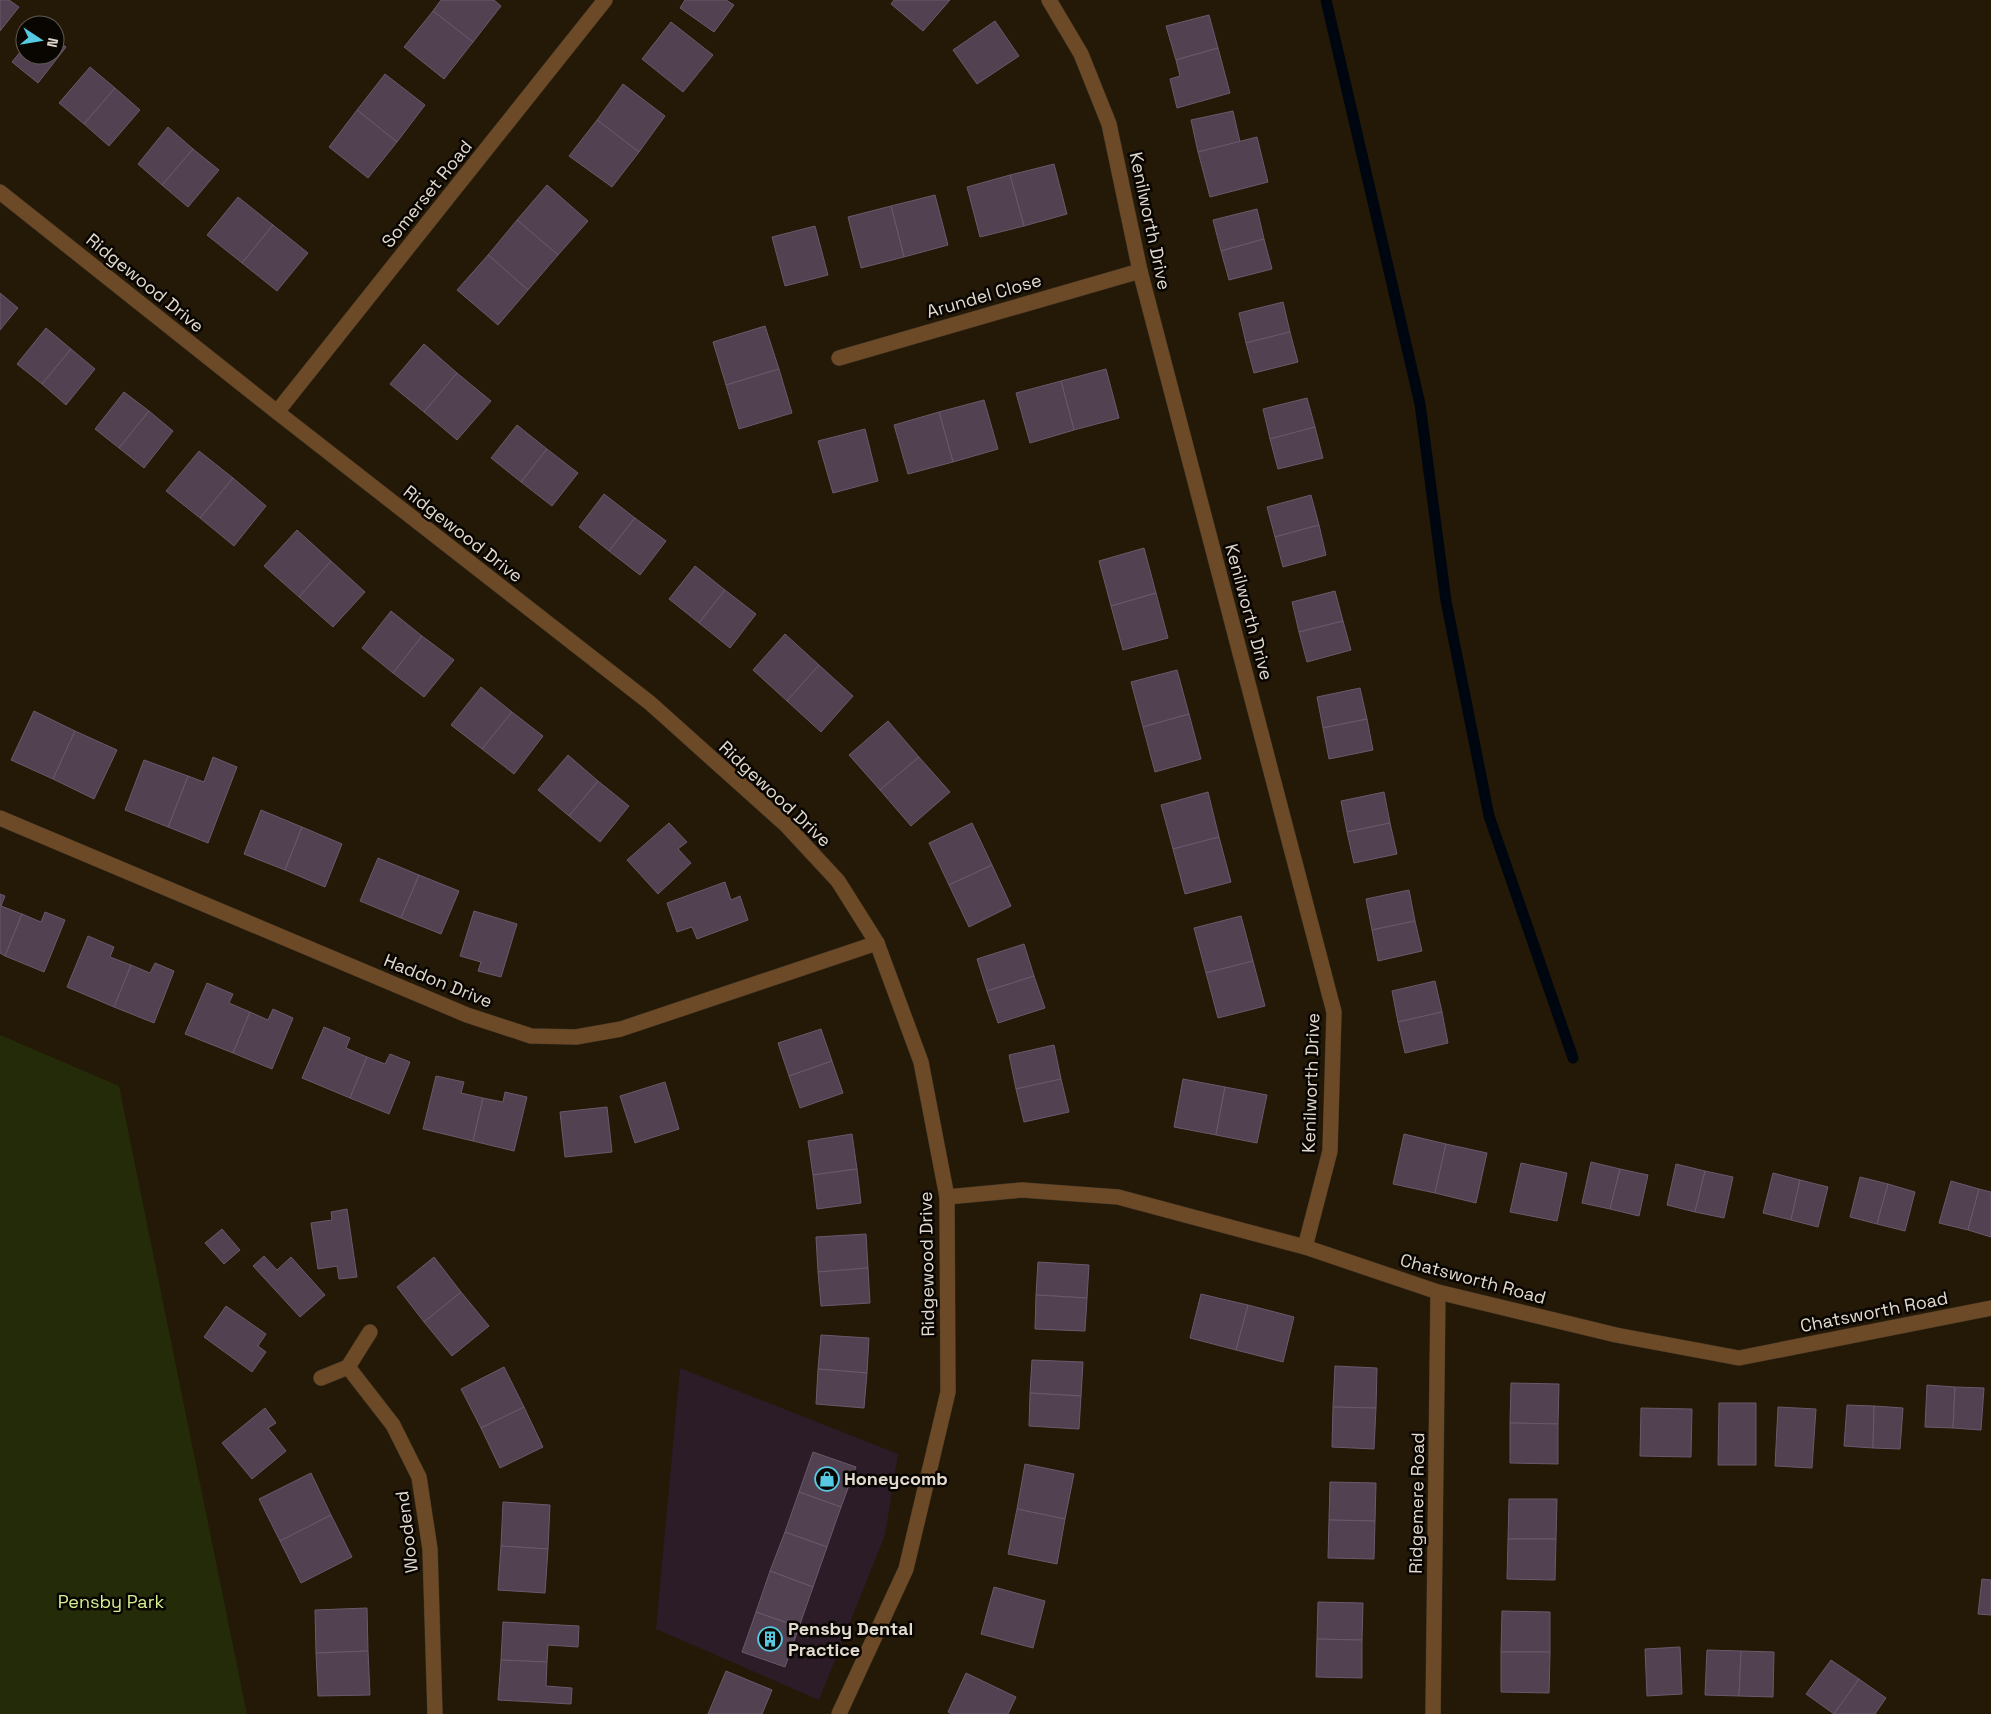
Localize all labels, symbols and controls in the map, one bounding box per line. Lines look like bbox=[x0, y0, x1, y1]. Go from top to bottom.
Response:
north arrow bbox=[15, 15, 65, 65]
text: N bbox=[43, 36, 62, 49]
street label: Somerset Road bbox=[376, 135, 477, 252]
street label: Kenilworth Drive bbox=[1125, 150, 1176, 292]
street label: Ridgewood Drive bbox=[82, 228, 209, 337]
street label: Arundel Close bbox=[924, 268, 1044, 323]
street label: Ridgewood Drive bbox=[399, 480, 528, 587]
street label: Kenilworth Drive bbox=[1220, 541, 1279, 683]
street label: Ridgewood Drive bbox=[714, 736, 836, 852]
street label: Haddon Drive bbox=[381, 948, 496, 1013]
street label: Kenilworth Drive bbox=[1297, 1012, 1324, 1154]
street label: Ridgewood Drive bbox=[914, 1191, 939, 1337]
street label: Chatsworth Road bbox=[1398, 1248, 1549, 1309]
street label: Chatsworth Road bbox=[1798, 1286, 1950, 1337]
street label: Ridgemere Road bbox=[1404, 1432, 1429, 1574]
shop icon: Honeycomb bbox=[814, 1466, 840, 1492]
place label: Honeycomb bbox=[844, 1467, 948, 1490]
street label: Woodend bbox=[390, 1490, 423, 1574]
park label: Pensby Park bbox=[58, 1590, 164, 1613]
place label: Pensby Dental Practice bbox=[788, 1617, 913, 1661]
building icon: Pensby Dental Practice bbox=[757, 1626, 783, 1652]

